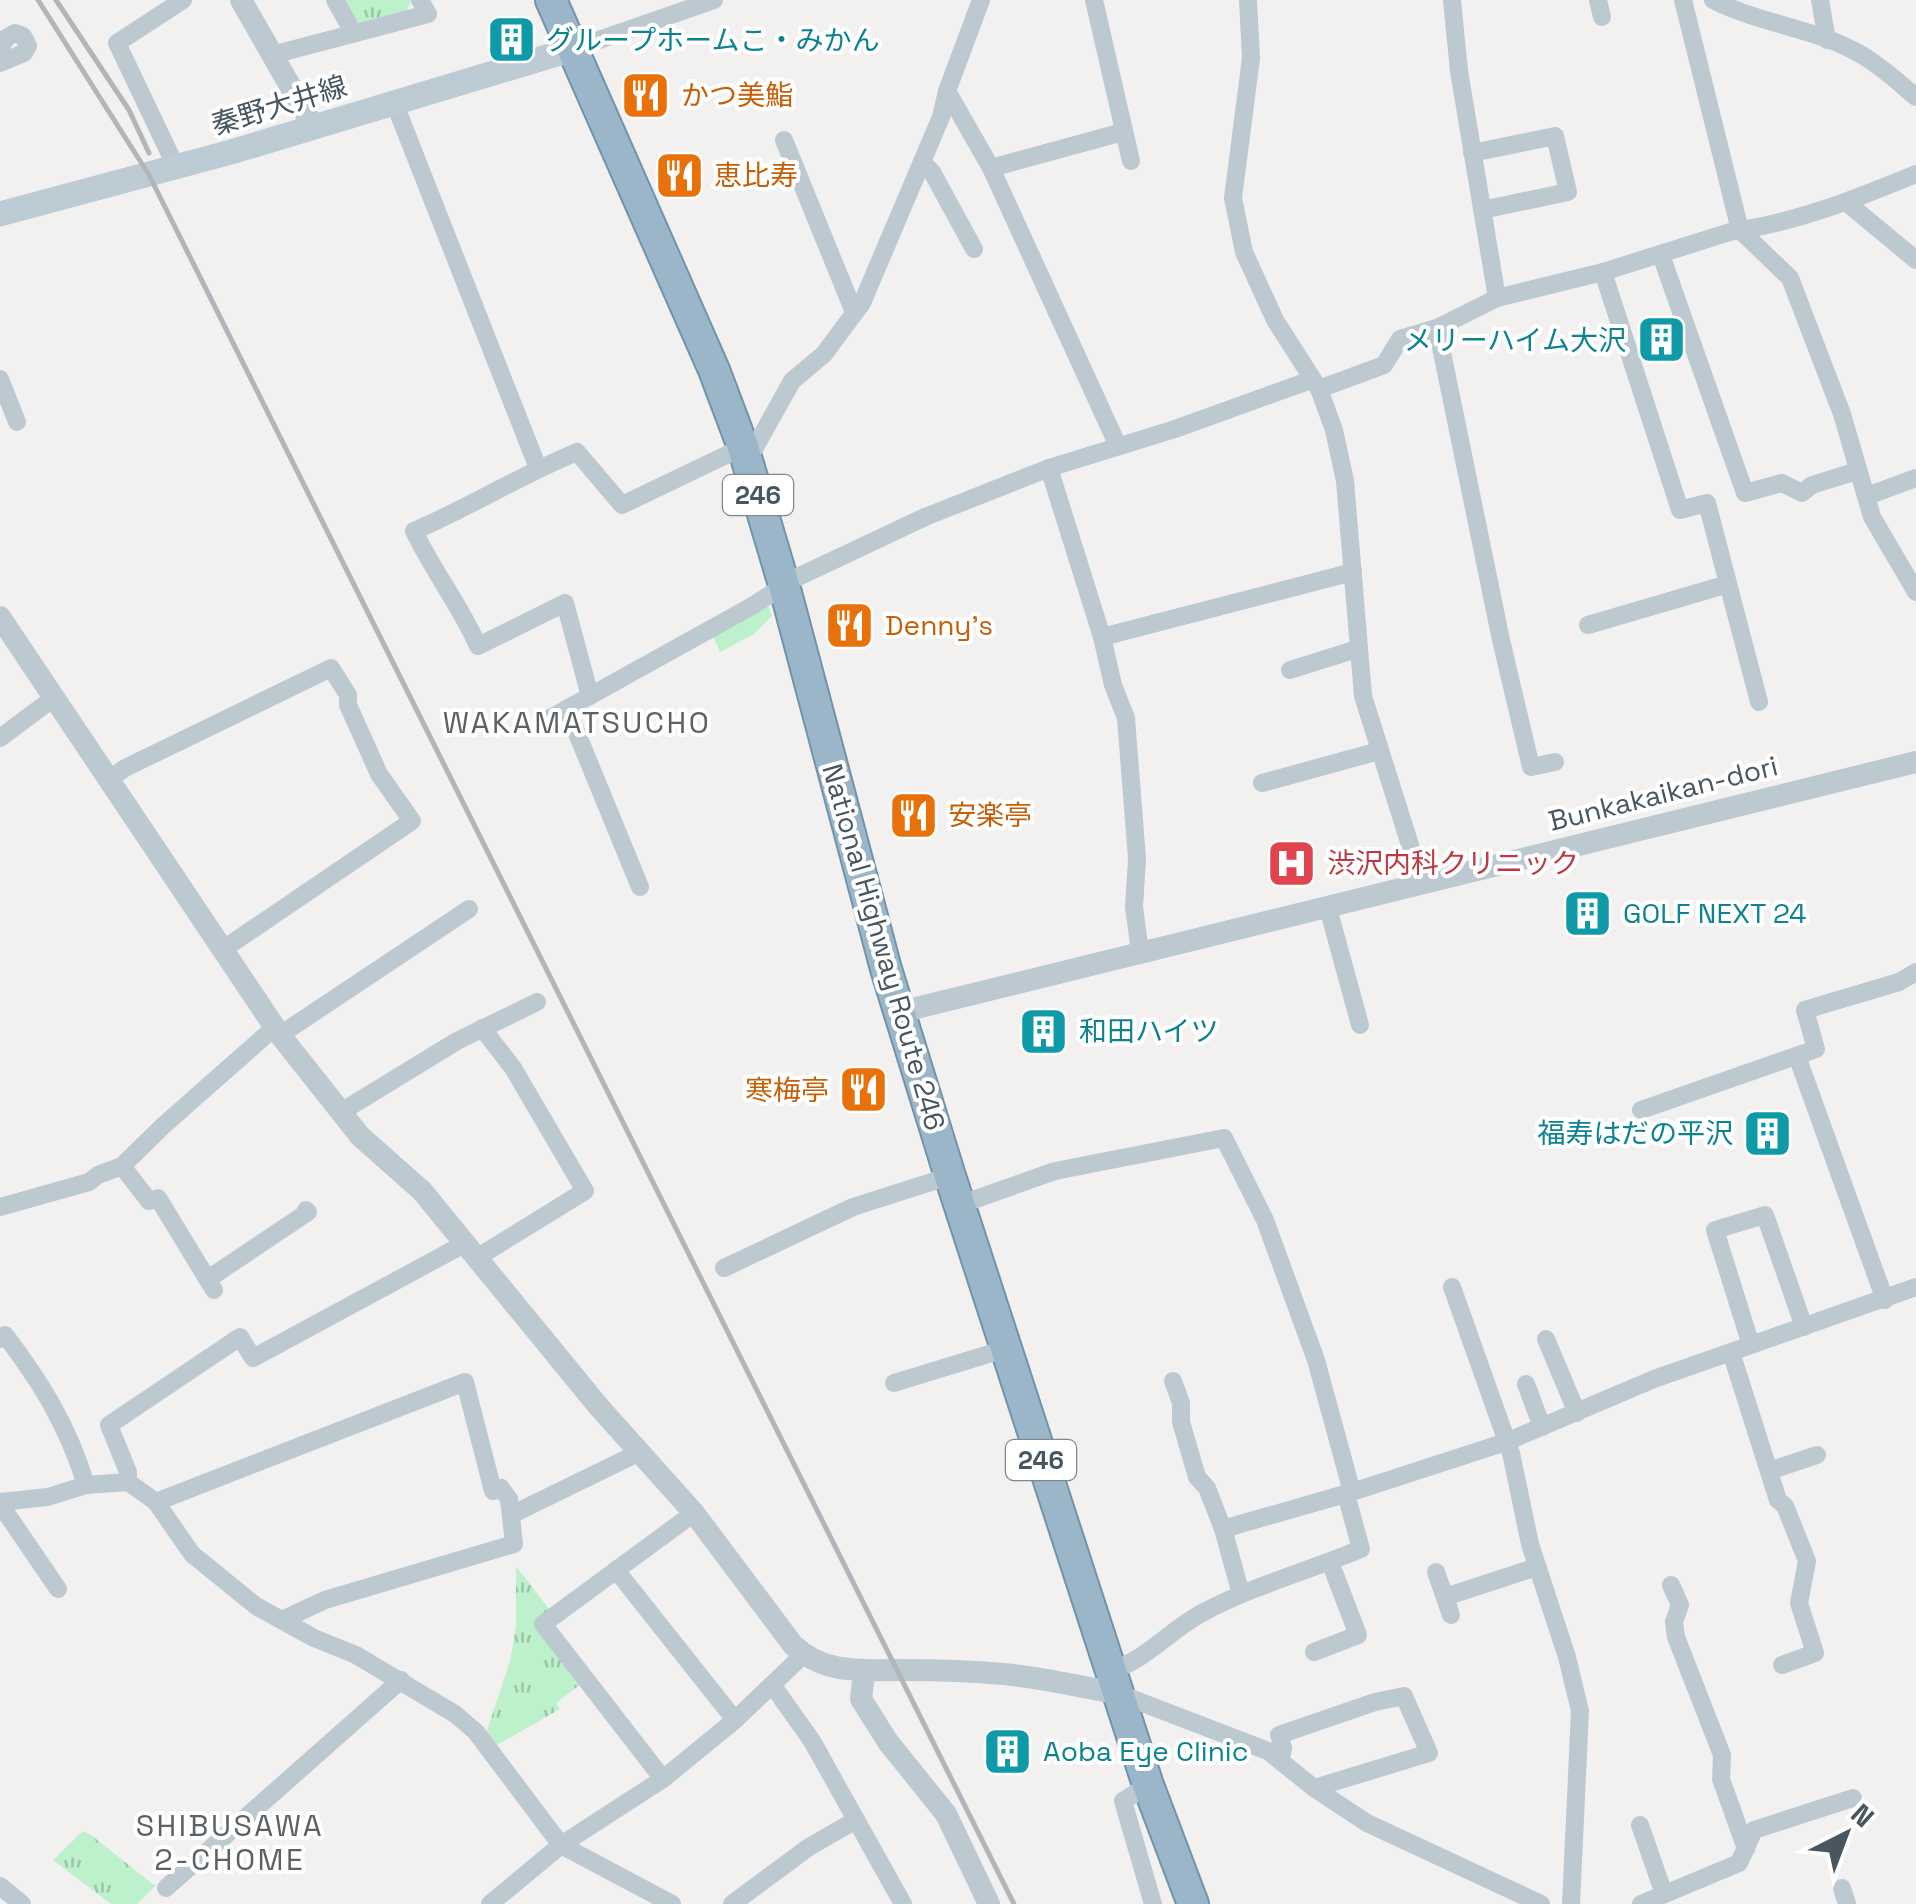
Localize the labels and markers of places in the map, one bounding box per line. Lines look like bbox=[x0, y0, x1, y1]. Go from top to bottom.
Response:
building icon: グループホームこ・みかん bbox=[485, 14, 537, 66]
place label: グループホームこ・みかん bbox=[546, 22, 879, 58]
restaurant icon: かつ美鮨 bbox=[620, 69, 672, 121]
place label: かつ美鮨 bbox=[681, 77, 793, 113]
restaurant icon: 恵比寿 bbox=[653, 149, 705, 201]
place label: 恵比寿 bbox=[714, 157, 798, 193]
building icon: メリーハイム大沢 bbox=[1635, 314, 1687, 366]
place label: メリーハイム大沢 bbox=[1404, 322, 1626, 358]
restaurant icon: Denny's bbox=[824, 599, 876, 651]
place label: Denny's bbox=[885, 607, 993, 643]
restaurant icon: 安楽亭 bbox=[887, 789, 939, 841]
place label: 安楽亭 bbox=[948, 797, 1032, 833]
hospital icon: 渋沢内科クリニック bbox=[1266, 837, 1318, 889]
place label: 渋沢内科クリニック bbox=[1327, 845, 1579, 881]
building icon: GOLF NEXT 24 bbox=[1562, 887, 1614, 939]
place label: GOLF NEXT 24 bbox=[1623, 895, 1807, 931]
building icon: 和田ハイツ bbox=[1018, 1005, 1070, 1057]
place label: 和田ハイツ bbox=[1079, 1013, 1218, 1049]
restaurant icon: 寒梅亭 bbox=[838, 1064, 890, 1116]
place label: 寒梅亭 bbox=[745, 1072, 829, 1108]
building icon: 福寿はだの平沢 bbox=[1742, 1107, 1794, 1159]
place label: 福寿はだの平沢 bbox=[1538, 1115, 1733, 1151]
building icon: Aoba Eye Clinic bbox=[982, 1725, 1034, 1777]
place label: Aoba Eye Clinic bbox=[1043, 1733, 1248, 1769]

